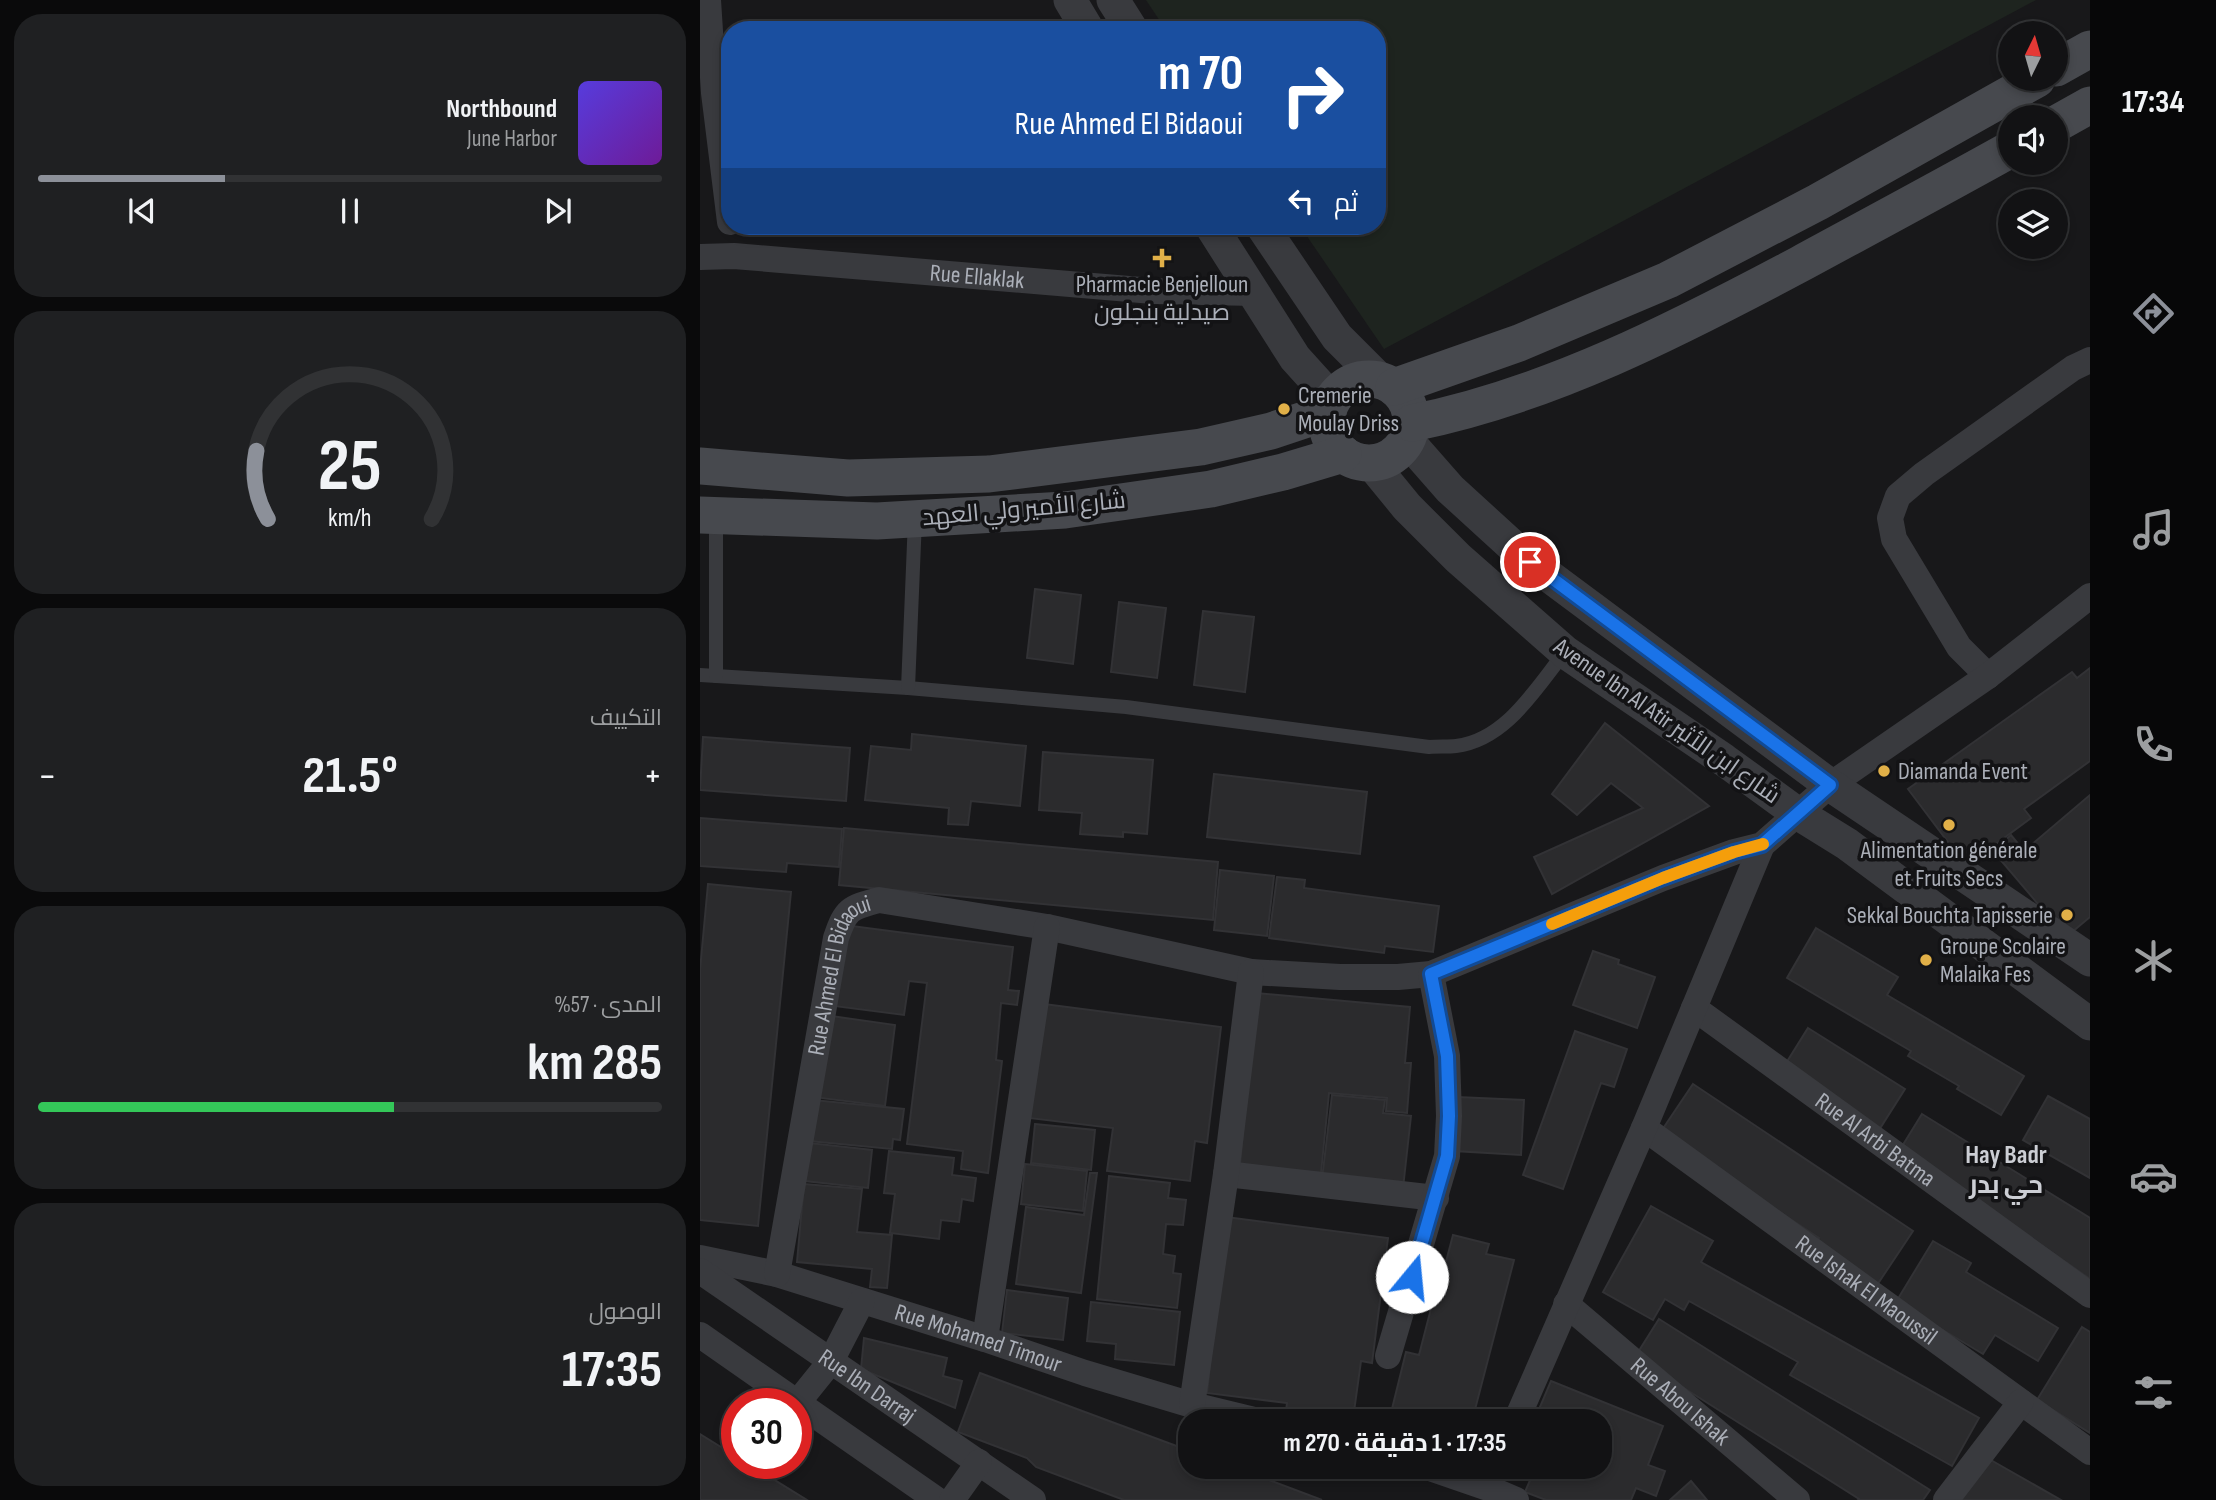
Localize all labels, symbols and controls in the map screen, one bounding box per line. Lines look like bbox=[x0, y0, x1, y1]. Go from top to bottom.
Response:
north arrow bbox=[1998, 21, 2068, 91]
map controls bbox=[1998, 21, 2068, 259]
text: 70 m bbox=[1158, 45, 1243, 104]
icon: right bbox=[1267, 49, 1358, 140]
text: 17:34 bbox=[2122, 83, 2184, 122]
text: Northbound bbox=[446, 94, 557, 125]
text: Rue Ahmed El Bidaoui bbox=[1015, 105, 1243, 144]
button: sound bbox=[1998, 105, 2068, 175]
text: June Harbor bbox=[467, 125, 557, 153]
icon: left bbox=[1282, 182, 1320, 220]
text: ثم bbox=[1334, 188, 1358, 219]
button: layers bbox=[1998, 189, 2068, 259]
icon: previous bbox=[123, 192, 161, 230]
icon: pause bbox=[331, 192, 369, 230]
icon: next bbox=[539, 192, 577, 230]
marker: Pharmacie Benjelloun صيدلية بنجلون bbox=[1154, 250, 1170, 266]
street label: Rue Ellaklak bbox=[929, 258, 1026, 295]
place label: Pharmacie Benjelloun صيدلية بنجلون bbox=[1076, 270, 1248, 327]
icon: directions bbox=[2129, 289, 2178, 338]
place label: Cremerie Moulay Driss bbox=[1298, 381, 1399, 438]
marker: Cremerie Moulay Driss bbox=[1276, 401, 1292, 417]
text: 25 bbox=[318, 423, 382, 511]
street label: شارع الأمير ولي العهد bbox=[921, 486, 1127, 536]
text: km/h bbox=[328, 503, 372, 534]
icon: music bbox=[2129, 505, 2178, 554]
pin bbox=[1500, 532, 1560, 592]
icon: arrive bbox=[1511, 543, 1549, 581]
street label: Avenue Ibn Al Atir شارع ابن الأثير bbox=[1547, 631, 1786, 811]
text: التكييف bbox=[590, 704, 662, 732]
icon: phone bbox=[2129, 720, 2178, 769]
text: 21.5° bbox=[302, 745, 398, 808]
text: − bbox=[38, 754, 57, 799]
text: + bbox=[643, 754, 662, 799]
place label: Diamanda Event bbox=[1898, 757, 2028, 786]
marker: Diamanda Event bbox=[1876, 763, 1892, 779]
marker: Alimentation générale et Fruits Secs bbox=[1941, 817, 1957, 833]
place label: Alimentation générale et Fruits Secs bbox=[1860, 836, 2037, 893]
street label: Rue Ahmed El Bidaoui bbox=[801, 889, 874, 1058]
place label: Sekkal Bouchta Tapisserie bbox=[1847, 901, 2053, 930]
marker: Sekkal Bouchta Tapisserie bbox=[2059, 907, 2075, 923]
place label: Groupe Scolaire Malaika Fes bbox=[1940, 932, 2066, 989]
icon: climate bbox=[2129, 936, 2178, 985]
marker: Groupe Scolaire Malaika Fes bbox=[1918, 952, 1934, 968]
text: المدى · 57% bbox=[554, 991, 662, 1019]
text: 285 km bbox=[527, 1032, 662, 1095]
street label: Rue Al Arbi Batma bbox=[1810, 1086, 1941, 1193]
district label: Hay Badr حي بدر bbox=[1965, 1140, 2047, 1205]
icon: car bbox=[2129, 1152, 2178, 1201]
street label: Rue Ishak El Maoussil bbox=[1790, 1228, 1943, 1351]
position arrow bbox=[1375, 1240, 1449, 1314]
street label: Rue Mohamed Timour bbox=[891, 1297, 1066, 1379]
text: الوصول bbox=[589, 1298, 662, 1326]
text: 17:35 bbox=[562, 1339, 662, 1402]
street label: Rue Ibn Darraj bbox=[813, 1343, 921, 1430]
street label: Rue Abou Ishak bbox=[1625, 1351, 1736, 1451]
icon: filters bbox=[2129, 1368, 2178, 1417]
speed limit sign: 30 bbox=[721, 1388, 812, 1479]
text: 17:35 · 1 دقيقة · 270 m bbox=[1284, 1428, 1506, 1459]

